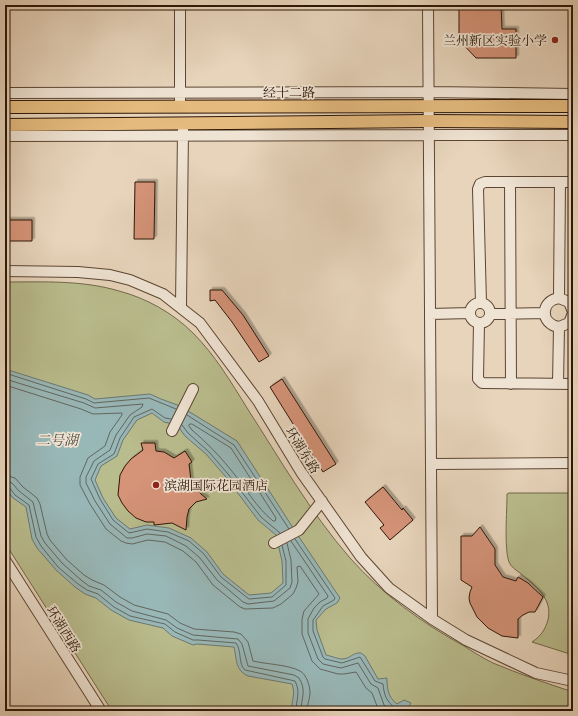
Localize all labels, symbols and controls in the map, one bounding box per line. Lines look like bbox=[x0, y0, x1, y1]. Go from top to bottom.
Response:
place label: 兰州新区实验小学 bbox=[443, 33, 547, 49]
marker: 兰州新区实验小学 bbox=[550, 35, 560, 45]
street label: 经十二路 bbox=[263, 85, 315, 101]
street label: 环湖东路 bbox=[282, 424, 323, 477]
water label: 二号湖 bbox=[36, 432, 81, 449]
place label: 滨湖国际花园酒店 bbox=[164, 478, 268, 494]
marker: 滨湖国际花园酒店 bbox=[151, 480, 161, 490]
street label: 环湖西路 bbox=[43, 603, 84, 656]

